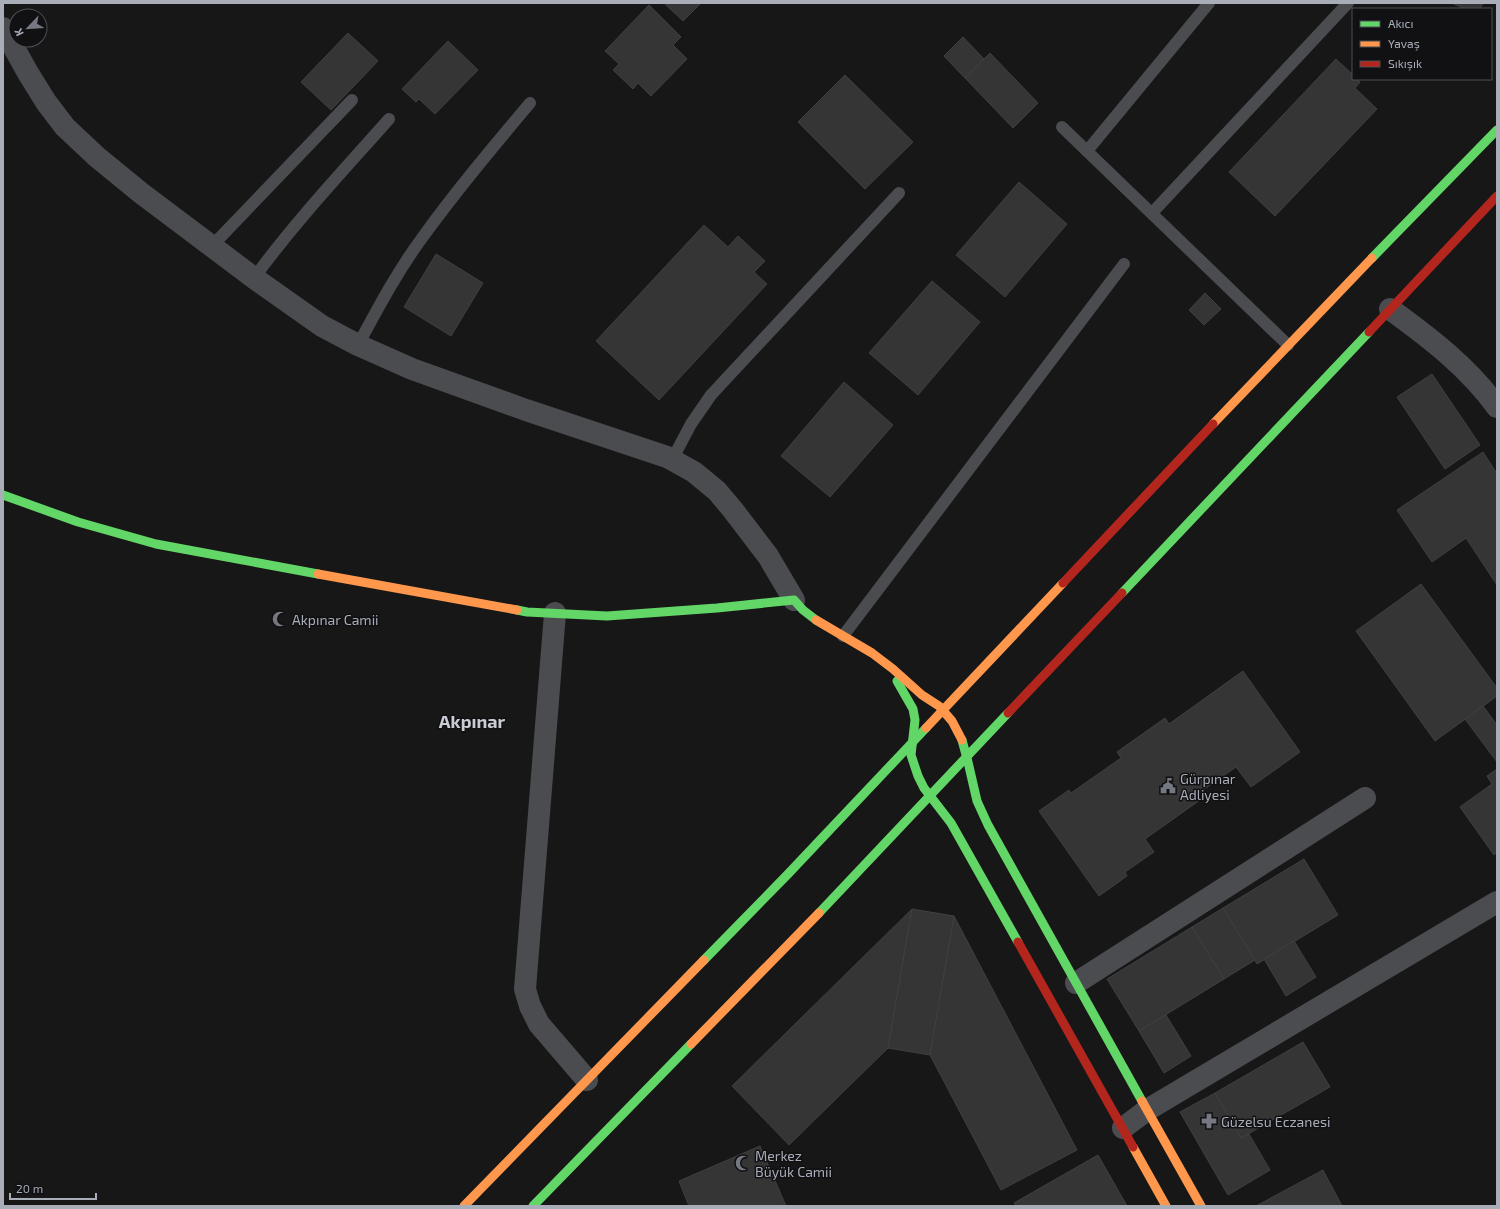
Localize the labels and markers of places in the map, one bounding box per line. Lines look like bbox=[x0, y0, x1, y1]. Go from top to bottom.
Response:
mosque icon: Akpınar Camii bbox=[271, 610, 289, 628]
place label: Akpınar Camii bbox=[292, 611, 379, 628]
place label: Gürpınar Adliyesi bbox=[1180, 770, 1236, 803]
public building icon: Gürpınar Adliyesi bbox=[1159, 777, 1177, 795]
pharmacy icon: Güzelsu Eczanesi bbox=[1200, 1112, 1218, 1130]
place label: Güzelsu Eczanesi bbox=[1221, 1113, 1331, 1130]
place label: Merkez Büyük Camii bbox=[755, 1147, 832, 1180]
mosque icon: Merkez Büyük Camii bbox=[734, 1154, 752, 1172]

